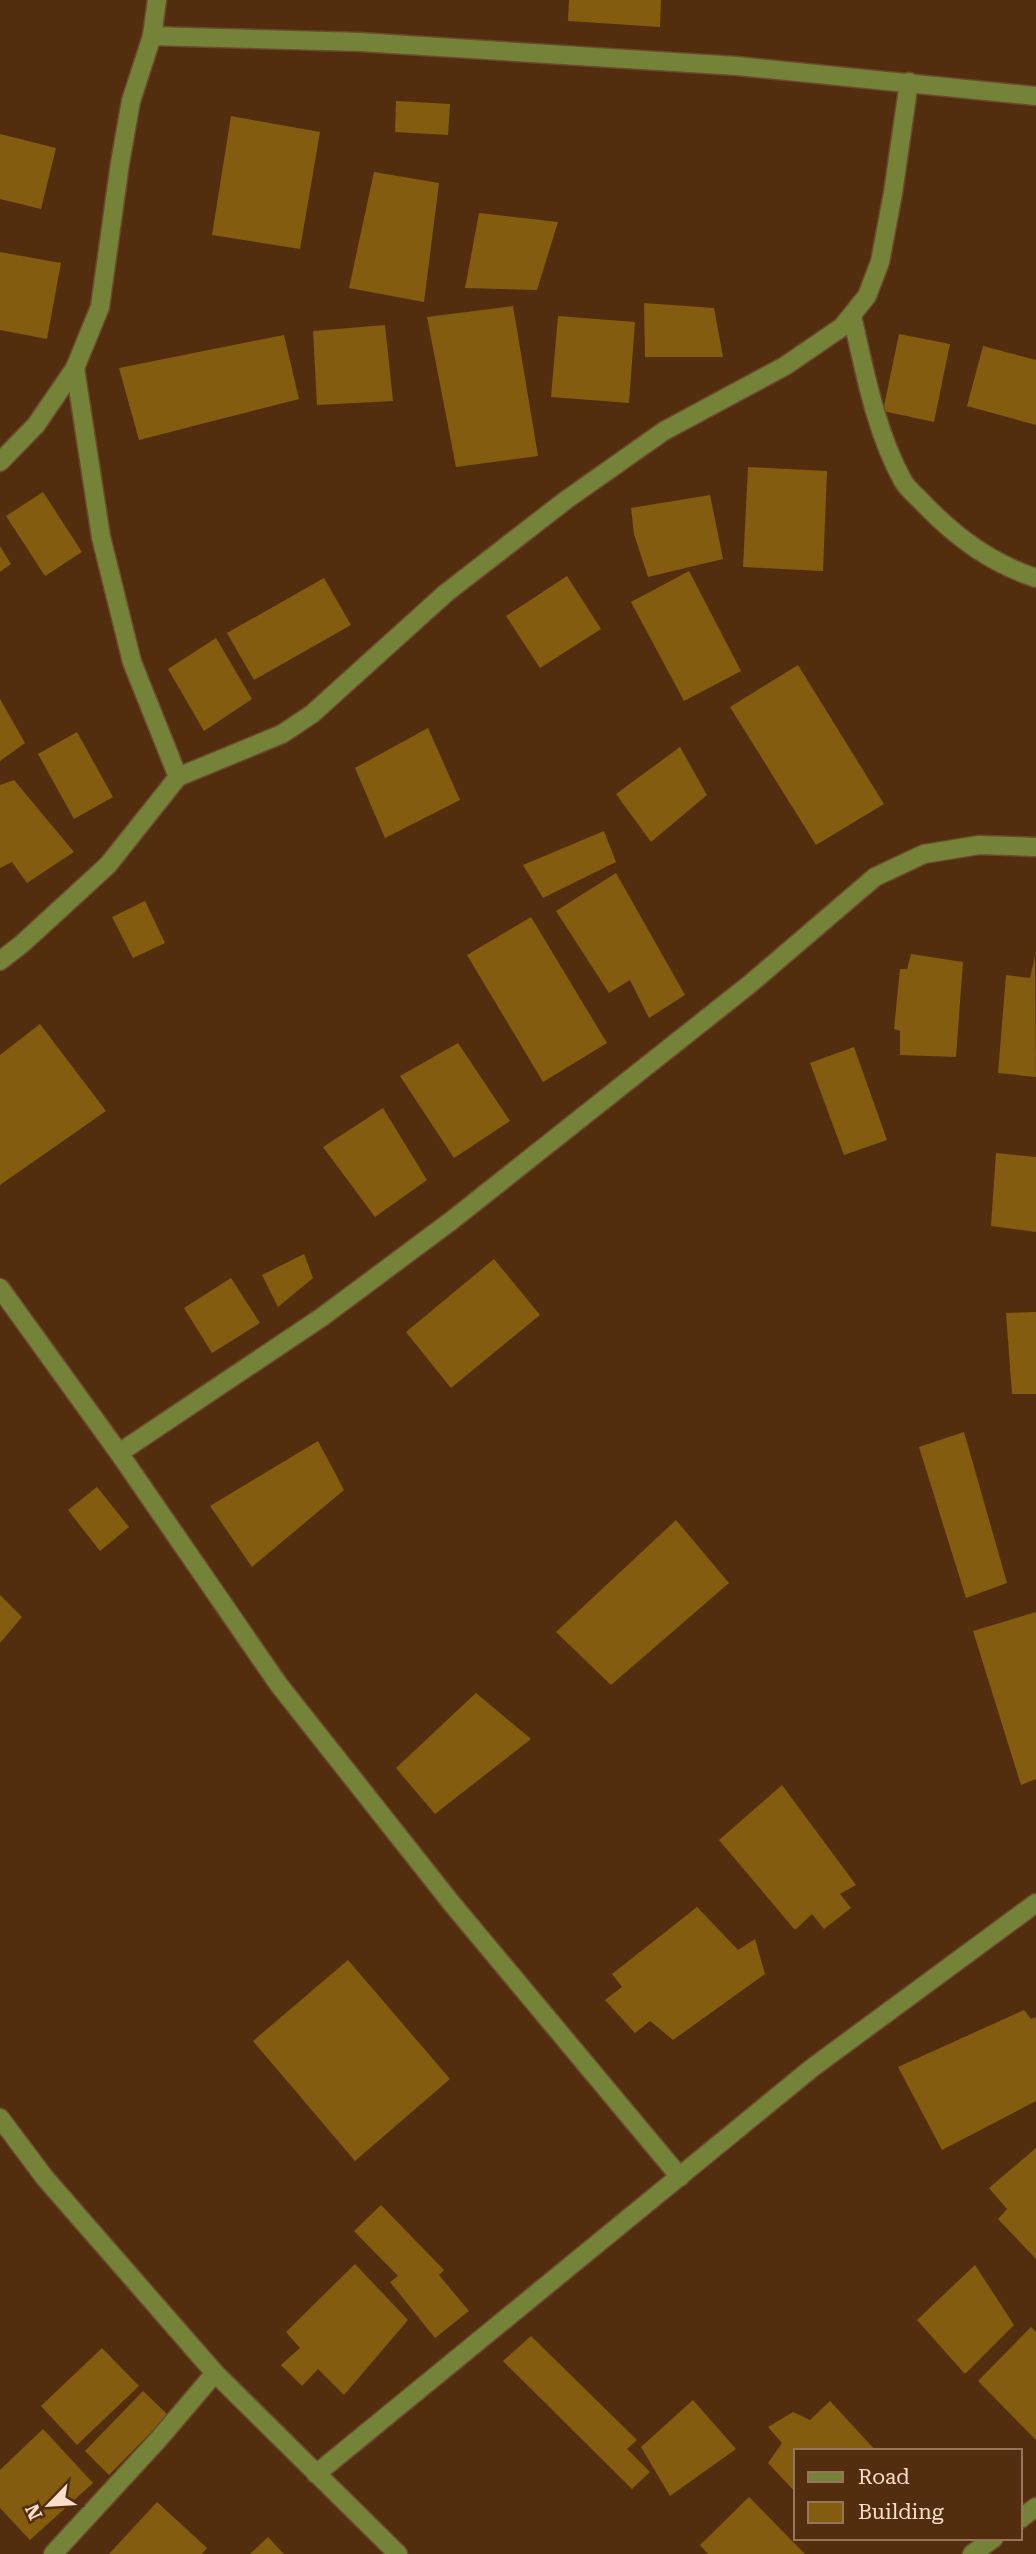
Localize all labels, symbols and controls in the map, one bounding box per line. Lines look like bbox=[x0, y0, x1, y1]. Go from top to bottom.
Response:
legend bbox=[794, 2449, 1022, 2540]
text: Road bbox=[858, 2465, 910, 2489]
north arrow bbox=[14, 2470, 84, 2540]
text: N bbox=[20, 2500, 48, 2523]
text: Building bbox=[858, 2500, 944, 2524]

